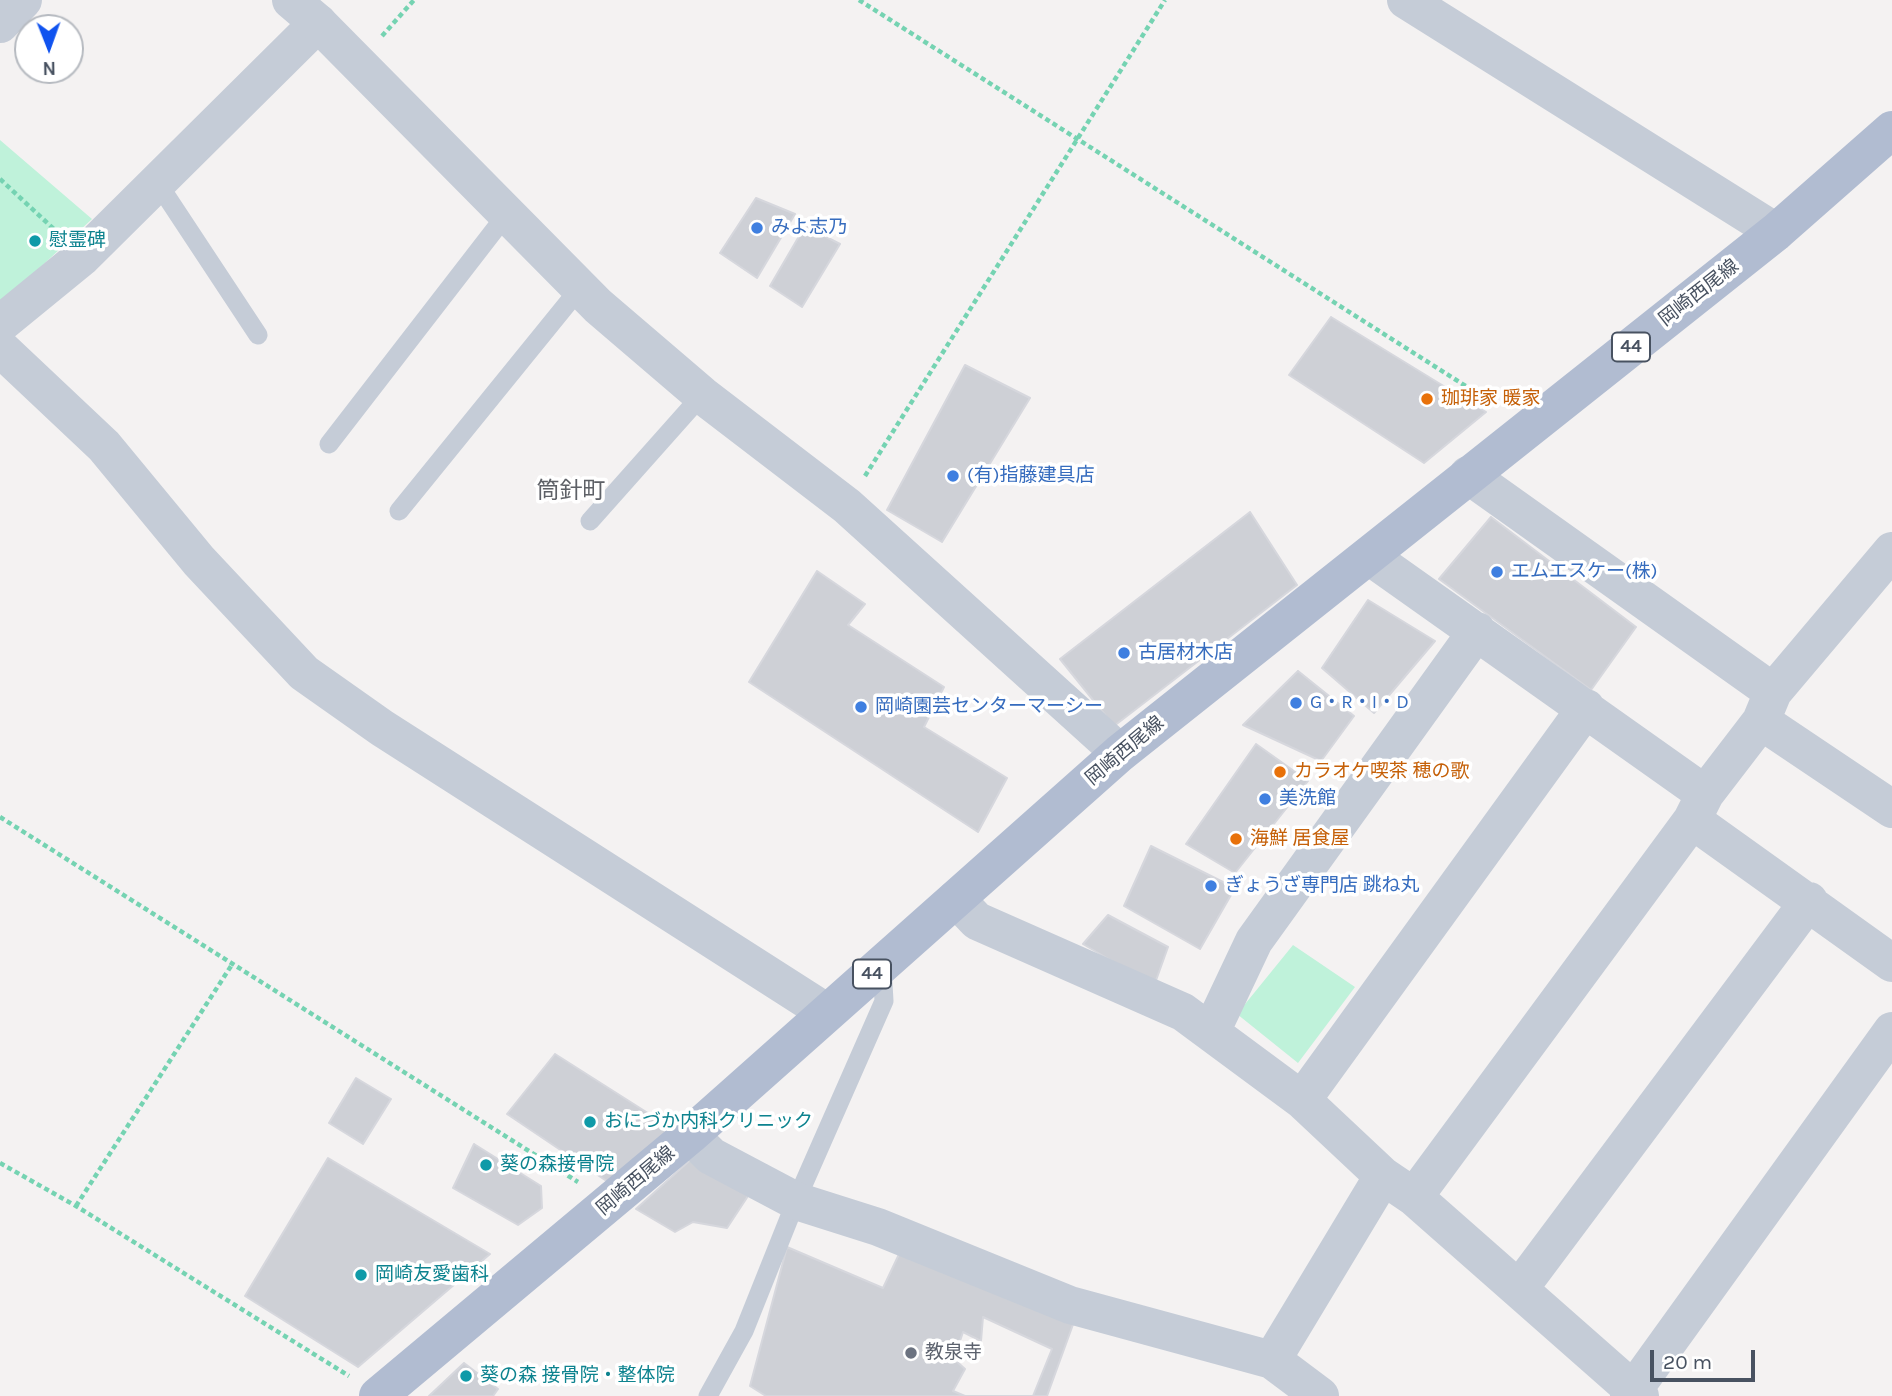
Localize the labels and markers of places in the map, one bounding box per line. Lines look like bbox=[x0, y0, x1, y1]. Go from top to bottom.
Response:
place label: みよ志乃 bbox=[771, 217, 847, 239]
marker: みよ志乃 bbox=[749, 220, 765, 236]
place label: 慰霊碑 bbox=[49, 230, 106, 252]
marker: 慰霊碑 bbox=[27, 233, 43, 249]
place label: 珈琲家 暖家 bbox=[1441, 388, 1541, 410]
marker: 珈琲家 暖家 bbox=[1419, 391, 1435, 407]
place label: (有)指藤建具店 bbox=[967, 465, 1095, 487]
marker: (有)指藤建具店 bbox=[945, 468, 961, 484]
place label: エムエスケー(株) bbox=[1511, 561, 1658, 583]
marker: エムエスケー(株) bbox=[1489, 564, 1505, 580]
place label: 古居材木店 bbox=[1138, 642, 1233, 664]
marker: 古居材木店 bbox=[1116, 645, 1132, 661]
place label: G・R・I・D bbox=[1310, 692, 1409, 714]
marker: G・R・I・D bbox=[1288, 695, 1304, 711]
place label: 岡崎園芸センターマーシー bbox=[875, 696, 1103, 718]
marker: 岡崎園芸センターマーシー bbox=[853, 699, 869, 715]
place label: カラオケ喫茶 穂の歌 bbox=[1294, 761, 1470, 783]
marker: カラオケ喫茶 穂の歌 bbox=[1272, 764, 1288, 780]
place label: 美洗館 bbox=[1279, 788, 1336, 810]
marker: 美洗館 bbox=[1257, 791, 1273, 807]
place label: 海鮮 居食屋 bbox=[1250, 828, 1350, 850]
marker: 海鮮 居食屋 bbox=[1228, 831, 1244, 847]
place label: ぎょうざ専門店 跳ね丸 bbox=[1225, 875, 1420, 897]
marker: ぎょうざ専門店 跳ね丸 bbox=[1203, 878, 1219, 894]
place label: おにづか内科クリニック bbox=[604, 1111, 813, 1133]
marker: おにづか内科クリニック bbox=[582, 1114, 598, 1130]
place label: 葵の森接骨院 bbox=[500, 1154, 614, 1176]
marker: 葵の森接骨院 bbox=[478, 1157, 494, 1173]
place label: 岡崎友愛歯科 bbox=[375, 1264, 489, 1286]
marker: 岡崎友愛歯科 bbox=[353, 1267, 369, 1283]
place label: 教泉寺 bbox=[925, 1342, 982, 1364]
marker: 教泉寺 bbox=[903, 1345, 919, 1361]
place label: 葵の森 接骨院・整体院 bbox=[480, 1365, 675, 1387]
marker: 葵の森 接骨院・整体院 bbox=[458, 1368, 474, 1384]

